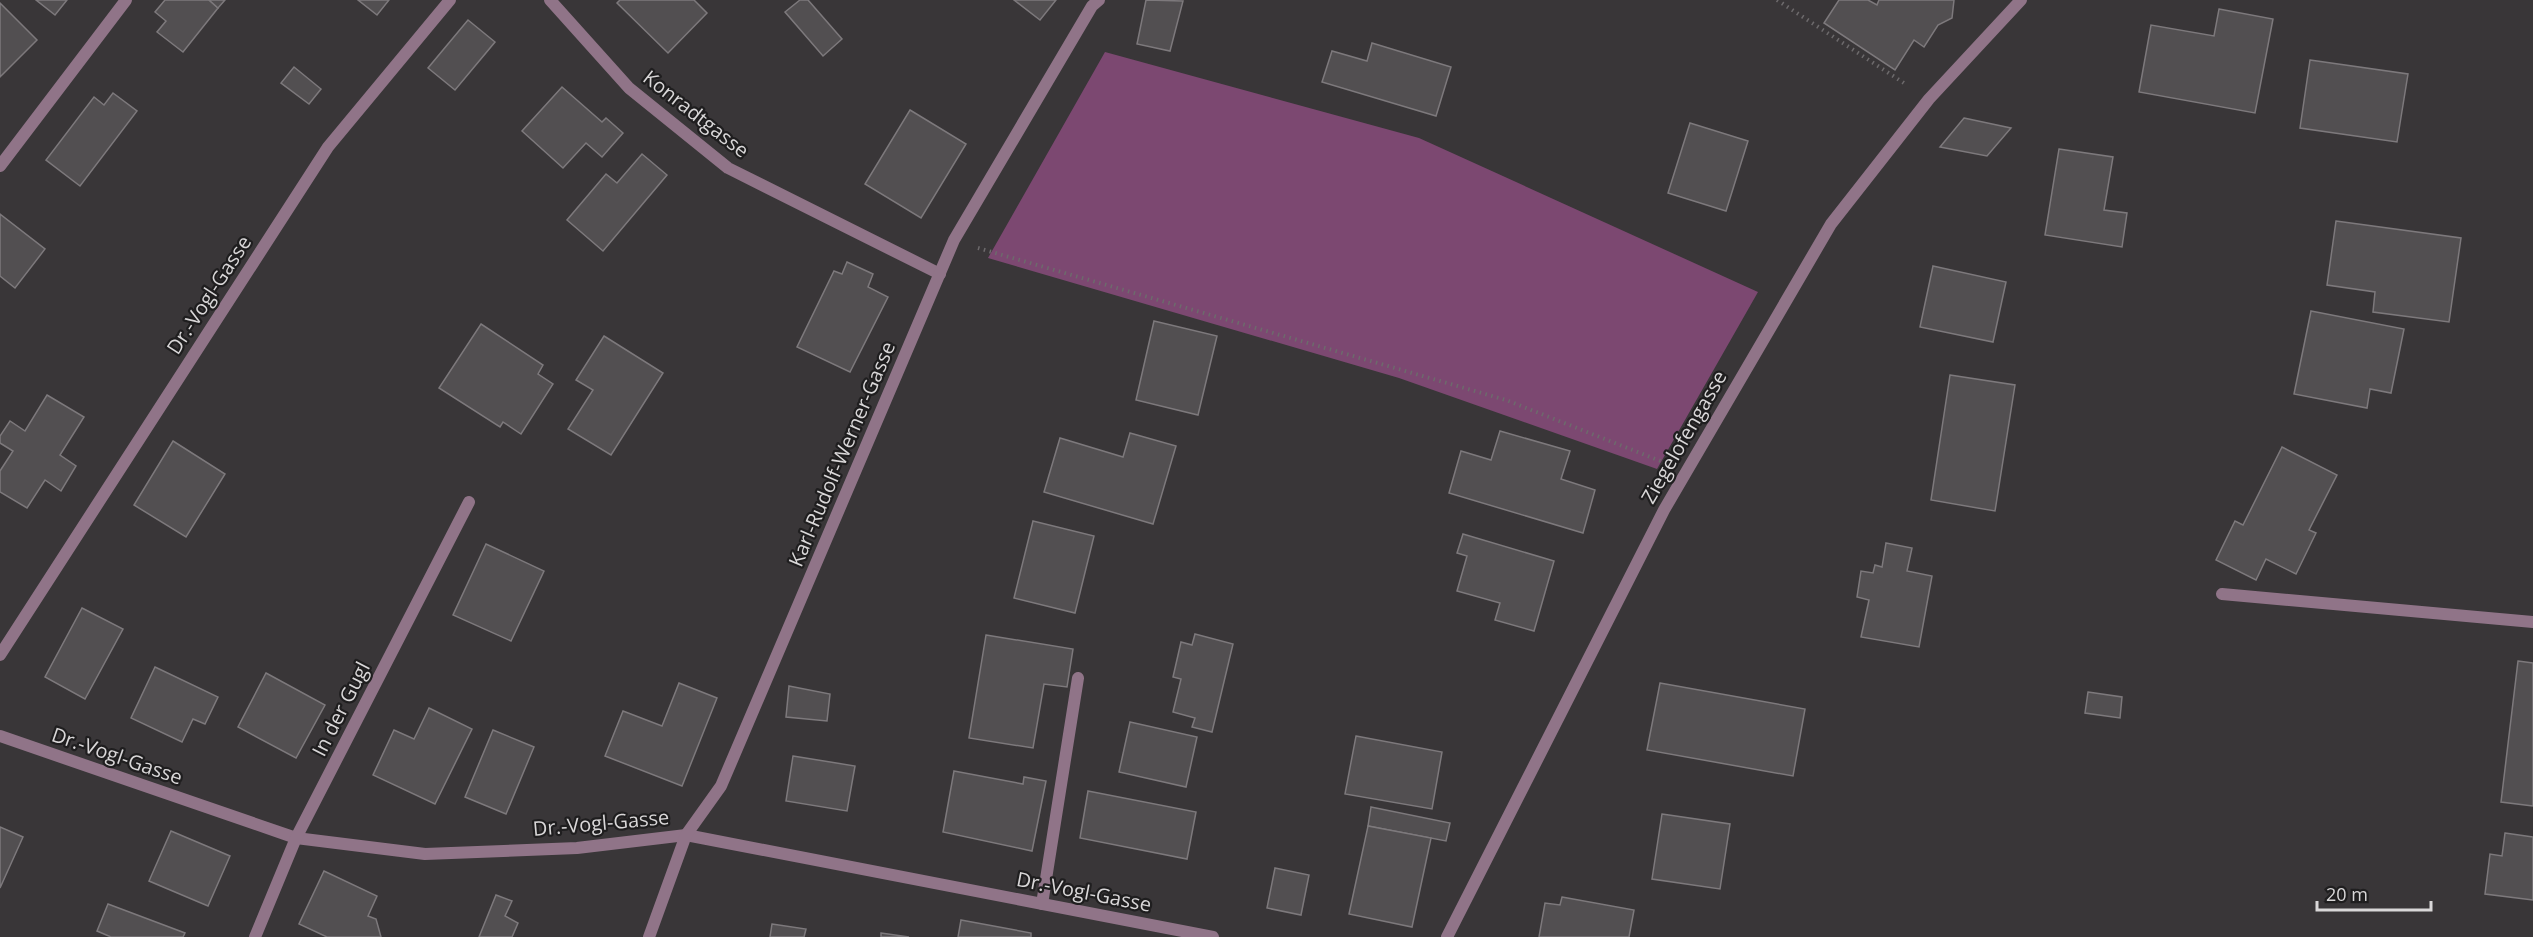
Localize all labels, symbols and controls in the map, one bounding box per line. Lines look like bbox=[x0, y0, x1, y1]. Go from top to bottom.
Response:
street label: Konradtgasse bbox=[638, 64, 755, 163]
street label: Dr.-Vogl-Gasse bbox=[160, 230, 257, 359]
street label: Karl-Rudolf-Werner-Gasse bbox=[782, 337, 901, 570]
street label: Ziegelofengasse bbox=[1635, 365, 1733, 508]
street label: In der Gugl bbox=[305, 657, 376, 761]
street label: Dr.-Vogl-Gasse bbox=[48, 721, 186, 791]
street label: Dr.-Vogl-Gasse bbox=[532, 803, 670, 842]
street label: Dr.-Vogl-Gasse bbox=[1014, 865, 1154, 918]
scale bar bbox=[2317, 874, 2431, 912]
text: 20 m bbox=[2326, 882, 2368, 906]

